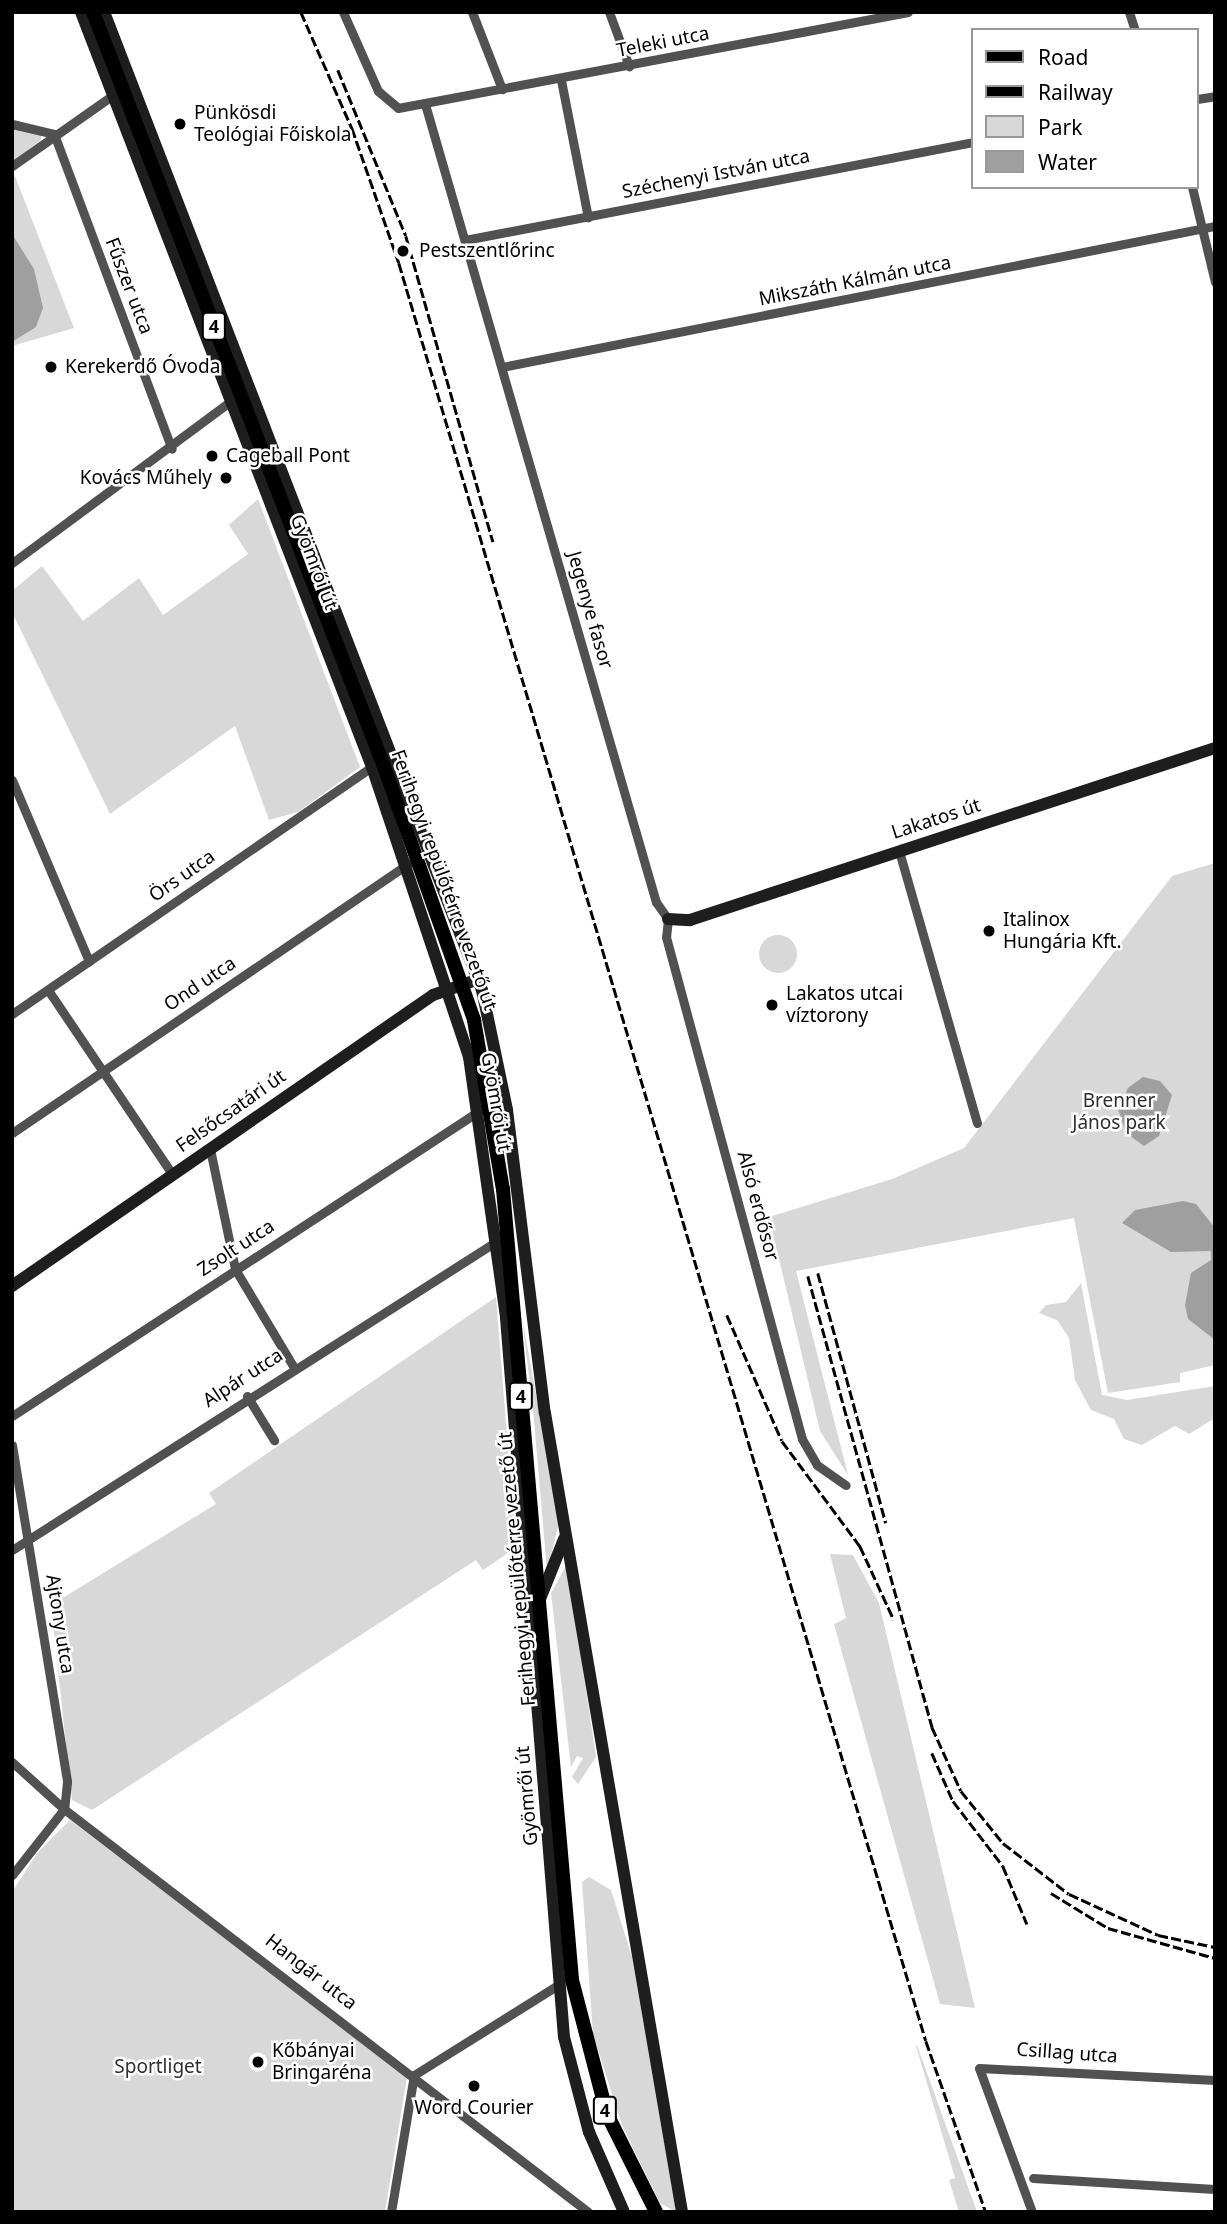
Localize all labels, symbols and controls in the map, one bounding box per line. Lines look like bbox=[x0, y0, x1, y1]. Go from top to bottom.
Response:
street label: Teleki utca bbox=[615, 22, 711, 62]
legend bbox=[972, 28, 1199, 189]
text: Road bbox=[1038, 43, 1088, 71]
text: Railway bbox=[1038, 78, 1113, 106]
place label: Pünkösdi Teológiai Főiskola bbox=[194, 102, 351, 146]
text: Park bbox=[1038, 113, 1082, 141]
marker: Pünkösdi Teológiai Főiskola bbox=[172, 116, 188, 132]
street label: Széchenyi István utca bbox=[620, 145, 812, 203]
text: Water bbox=[1038, 148, 1097, 176]
street label: Fűszer utca bbox=[100, 235, 158, 337]
place label: Pestszentlőrinc bbox=[419, 240, 555, 262]
marker: Pestszentlőrinc bbox=[393, 241, 413, 261]
street label: Mikszáth Kálmán utca bbox=[757, 251, 953, 311]
road number: 4 bbox=[202, 312, 226, 340]
place label: Kerekerdő Óvoda bbox=[65, 356, 220, 378]
marker: Kerekerdő Óvoda bbox=[43, 359, 59, 375]
place label: Cageball Pont bbox=[226, 445, 350, 467]
marker: Cageball Pont bbox=[204, 448, 220, 464]
place label: Kovács Műhely bbox=[80, 467, 212, 489]
marker: Kovács Műhely bbox=[218, 470, 234, 486]
street label: Gyömrői út bbox=[285, 511, 343, 613]
street label: Jegenye fasor bbox=[562, 549, 618, 671]
street label: Ferihegyi repülőtérre vezető út bbox=[386, 747, 502, 1013]
street label: Lakatos út bbox=[889, 794, 983, 844]
street label: Örs utca bbox=[145, 845, 219, 907]
place label: Italinox Hungária Kft. bbox=[1003, 909, 1122, 953]
marker: Italinox Hungária Kft. bbox=[981, 923, 997, 939]
street label: Ond utca bbox=[160, 952, 240, 1016]
place label: Lakatos utcai víztorony bbox=[786, 983, 903, 1027]
marker: Lakatos utcai víztorony bbox=[764, 997, 780, 1013]
street label: Gyömrői út bbox=[476, 1051, 516, 1153]
street label: Felsőcsatári út bbox=[172, 1065, 290, 1157]
park label: Brenner János park bbox=[1072, 1090, 1166, 1134]
street label: Alsó erdősor bbox=[732, 1149, 784, 1263]
street label: Zsolt utca bbox=[193, 1215, 279, 1281]
street label: Alpár utca bbox=[199, 1344, 287, 1412]
road number: 4 bbox=[509, 1381, 533, 1410]
street label: Ferihegyi repülőtérre vezető út bbox=[494, 1431, 540, 1707]
street label: Ajtony utca bbox=[41, 1573, 79, 1675]
street label: Gyömrői út bbox=[511, 1745, 543, 1847]
street label: Hangár utca bbox=[261, 1929, 361, 2015]
street label: Csillag utca bbox=[1016, 2038, 1118, 2068]
place label: Kőbányai Bringaréna bbox=[272, 2040, 372, 2084]
marker: Kőbányai Bringaréna bbox=[250, 2054, 266, 2070]
park label: Sportliget bbox=[114, 2056, 202, 2078]
marker: Word Courier bbox=[466, 2078, 482, 2094]
road number: 4 bbox=[593, 2096, 617, 2124]
place label: Word Courier bbox=[414, 2097, 534, 2119]

